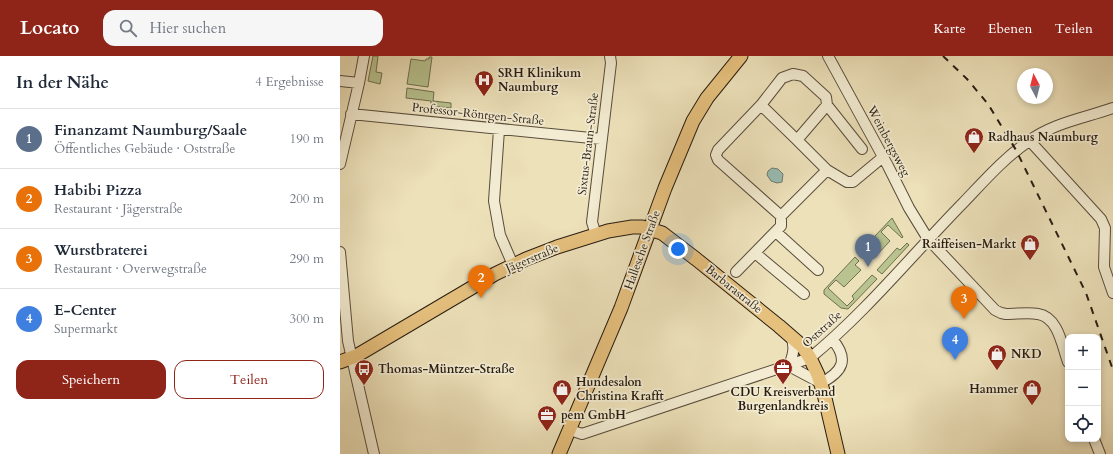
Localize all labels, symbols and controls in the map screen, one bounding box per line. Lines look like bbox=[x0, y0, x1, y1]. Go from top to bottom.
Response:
search box bbox=[103, 10, 383, 46]
text: Locato bbox=[20, 15, 79, 41]
icon: search bbox=[117, 17, 139, 39]
text: Hier suchen bbox=[149, 18, 226, 38]
text: Karte bbox=[933, 19, 966, 38]
text: Ebenen bbox=[988, 19, 1033, 38]
text: Teilen bbox=[1055, 19, 1093, 38]
place label: SRH Klinikum Naumburg bbox=[498, 65, 582, 95]
north arrow bbox=[1017, 68, 1053, 104]
hospital icon: SRH Klinikum Naumburg bbox=[473, 69, 495, 97]
text: In der Nähe bbox=[16, 71, 109, 94]
text: 4 Ergebnisse bbox=[255, 73, 324, 91]
street label: Sixtus-Braun-Straße bbox=[574, 92, 602, 196]
street label: Professor-Röntgen-Straße bbox=[411, 99, 545, 129]
street label: Weinbergsweg bbox=[863, 102, 914, 179]
text: Finanzamt Naumburg/Saale bbox=[54, 120, 247, 140]
shop icon: Radhaus Naumburg bbox=[963, 126, 985, 154]
place label: Radhaus Naumburg bbox=[988, 129, 1099, 145]
text: 1 bbox=[26, 130, 32, 148]
text: 190 m bbox=[290, 130, 324, 148]
text: Öffentliches Gebäude · Oststraße bbox=[54, 140, 236, 158]
text: Habibi Pizza bbox=[54, 180, 142, 200]
text: 2 bbox=[26, 190, 32, 208]
text: 200 m bbox=[290, 190, 324, 208]
text: Restaurant · Jägerstraße bbox=[54, 200, 183, 218]
street label: Hallesche Straße bbox=[620, 208, 664, 292]
shop icon: Raiffeisen-Markt bbox=[1019, 233, 1041, 261]
pin: 1 bbox=[855, 234, 881, 267]
place label: Raiffeisen-Markt bbox=[922, 236, 1017, 252]
your location bbox=[668, 239, 688, 259]
text: Wurstbraterei bbox=[54, 240, 148, 260]
street label: Jägerstraße bbox=[501, 240, 561, 277]
text: 3 bbox=[26, 250, 32, 268]
text: 290 m bbox=[290, 250, 324, 268]
text: Restaurant · Overwegstraße bbox=[54, 260, 207, 278]
street label: Barbarastraße bbox=[702, 261, 766, 317]
pin: 2 bbox=[468, 265, 494, 298]
pin: 3 bbox=[951, 286, 977, 319]
text: E-Center bbox=[54, 300, 116, 320]
street label: Oststraße bbox=[799, 307, 845, 351]
text: 4 bbox=[26, 310, 32, 328]
text: 300 m bbox=[290, 310, 324, 328]
text: Supermarkt bbox=[54, 320, 118, 338]
pin: 4 bbox=[942, 327, 968, 360]
map controls bbox=[1065, 334, 1101, 442]
button: + bbox=[1065, 334, 1101, 370]
shop icon: NKD bbox=[986, 343, 1008, 371]
place label: NKD bbox=[1011, 346, 1041, 362]
office icon: CDU Kreisverband Burgenlandkreis bbox=[772, 357, 794, 385]
bus stop icon: Thomas-Müntzer-Straße bbox=[353, 358, 375, 386]
button: Speichern bbox=[16, 360, 166, 399]
button: Teilen bbox=[174, 360, 324, 399]
place label: Thomas-Müntzer-Straße bbox=[378, 361, 515, 377]
button: − bbox=[1065, 370, 1101, 406]
place label: Hundesalon Christina Krafft bbox=[576, 374, 665, 404]
shop icon: Hundesalon Christina Krafft bbox=[551, 378, 573, 406]
shop icon: Hammer bbox=[1021, 378, 1043, 406]
place label: Hammer bbox=[969, 381, 1018, 397]
place label: CDU Kreisverband Burgenlandkreis bbox=[731, 384, 836, 414]
office icon: pem GmbH bbox=[536, 404, 558, 432]
button: locate bbox=[1065, 406, 1101, 442]
place label: pem GmbH bbox=[561, 407, 626, 423]

